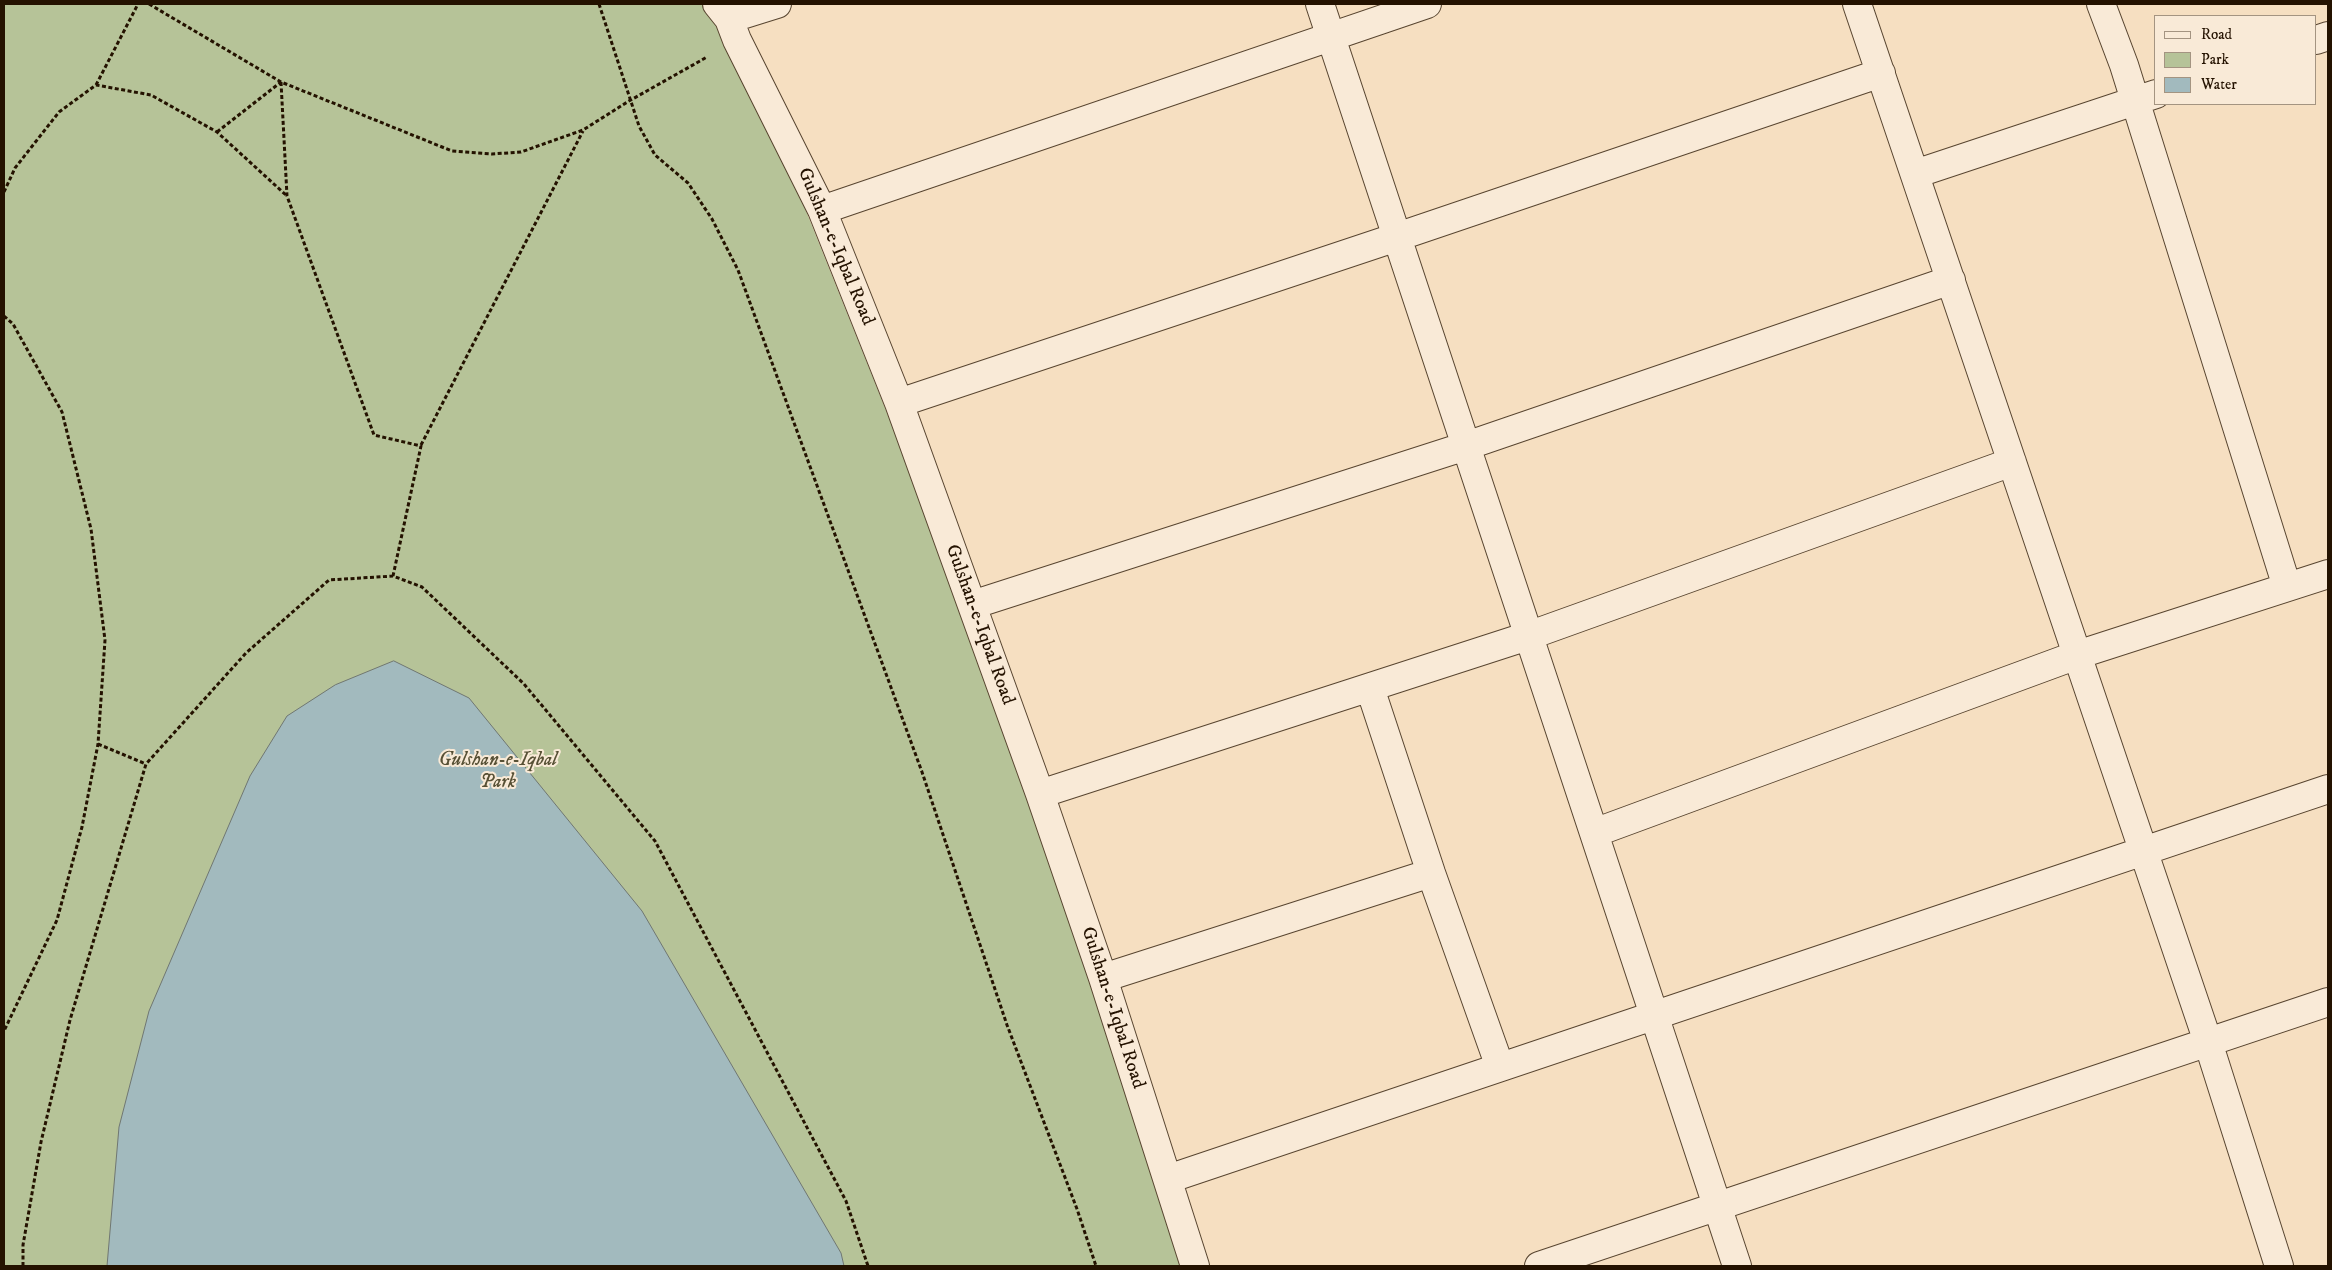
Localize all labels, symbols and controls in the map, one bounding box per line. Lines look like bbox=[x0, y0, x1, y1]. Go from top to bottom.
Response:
legend bbox=[2154, 15, 2317, 105]
text: Road bbox=[2201, 25, 2232, 44]
text: Park bbox=[2201, 50, 2229, 69]
text: Water bbox=[2201, 75, 2237, 94]
street label: Gulshan-e-Iqbal Road bbox=[792, 165, 878, 329]
street label: Gulshan-e-Iqbal Road bbox=[939, 542, 1019, 708]
park label: Gulshan-e-Iqbal Park bbox=[439, 750, 557, 794]
street label: Gulshan-e-Iqbal Road bbox=[1075, 924, 1149, 1092]

